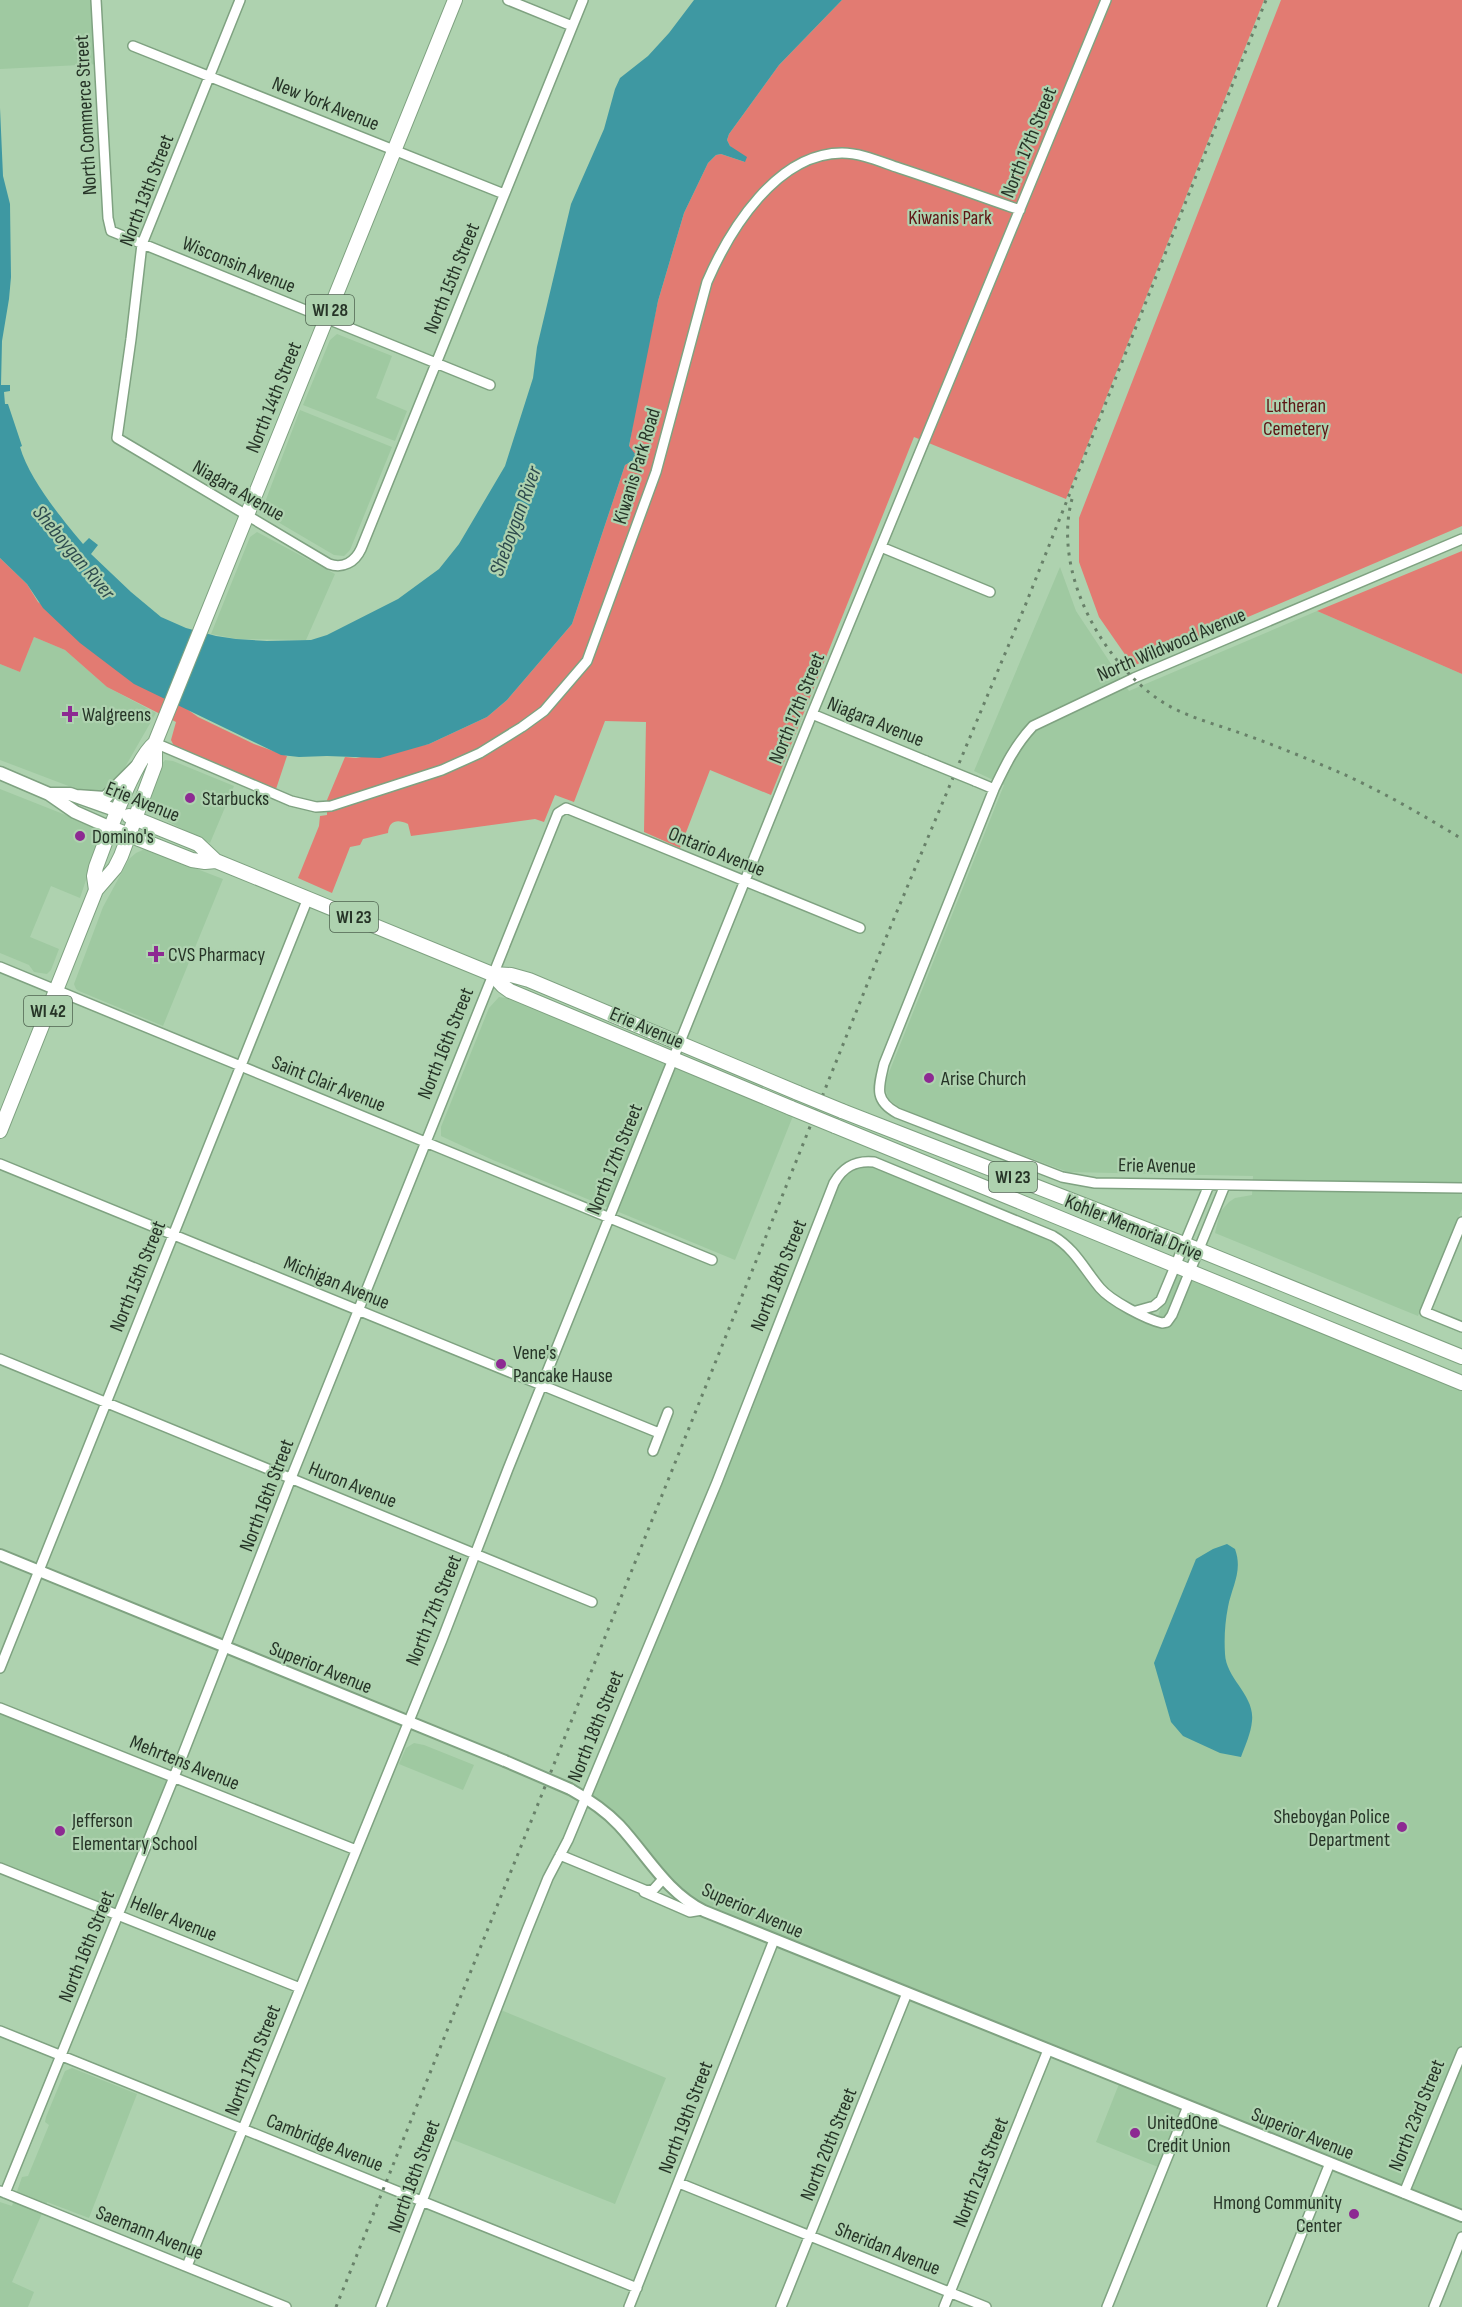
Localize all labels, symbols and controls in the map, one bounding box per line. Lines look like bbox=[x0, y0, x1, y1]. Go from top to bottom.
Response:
street label: North Commerce Street bbox=[70, 34, 102, 196]
street label: New York Avenue bbox=[268, 72, 383, 136]
street label: North 17th Street bbox=[996, 83, 1062, 201]
street label: North 13th Street bbox=[115, 131, 179, 250]
park label: Kiwanis Park bbox=[908, 206, 992, 230]
street label: North 15th Street bbox=[419, 219, 485, 337]
street label: Wisconsin Avenue bbox=[178, 231, 299, 299]
road number: WI 28 bbox=[306, 295, 354, 325]
street label: North 14th Street bbox=[241, 338, 307, 456]
park label: Lutheran Cemetery bbox=[1263, 394, 1329, 441]
street label: Kiwanis Park Road bbox=[608, 405, 666, 527]
street label: Niagara Avenue bbox=[188, 455, 289, 527]
water label: Sheboygan River bbox=[484, 462, 547, 579]
water label: Sheboygan River bbox=[27, 500, 121, 605]
street label: North Wildwood Avenue bbox=[1093, 603, 1249, 687]
street label: North 17th Street bbox=[764, 649, 830, 767]
street label: Niagara Avenue bbox=[824, 692, 928, 752]
place label: Walgreens bbox=[82, 703, 151, 727]
marker: Walgreens bbox=[63, 707, 77, 721]
street label: Erie Avenue bbox=[102, 776, 183, 828]
place label: Starbucks bbox=[202, 787, 269, 811]
marker: Starbucks bbox=[183, 791, 197, 805]
street label: Ontario Avenue bbox=[665, 822, 768, 882]
place label: Domino's bbox=[92, 825, 154, 849]
marker: Domino's bbox=[73, 829, 87, 843]
road number: WI 23 bbox=[330, 902, 378, 932]
place label: CVS Pharmacy bbox=[168, 943, 265, 967]
marker: CVS Pharmacy bbox=[149, 947, 163, 961]
street label: North 16th Street bbox=[413, 984, 479, 1103]
road number: WI 42 bbox=[24, 996, 72, 1026]
street label: Erie Avenue bbox=[606, 1002, 687, 1054]
street label: Saint Clair Avenue bbox=[268, 1050, 389, 1118]
place label: Arise Church bbox=[940, 1067, 1026, 1091]
marker: Arise Church bbox=[922, 1071, 936, 1085]
street label: North 17th Street bbox=[582, 1100, 648, 1218]
street label: Erie Avenue bbox=[1118, 1153, 1196, 1179]
road number: WI 23 bbox=[989, 1162, 1037, 1192]
street label: Kohler Memorial Drive bbox=[1061, 1189, 1206, 1266]
street label: North 18th Street bbox=[746, 1216, 812, 1335]
street label: North 15th Street bbox=[105, 1217, 171, 1335]
street label: Michigan Avenue bbox=[280, 1251, 393, 1315]
place label: Vene's Pancake Hause bbox=[513, 1341, 613, 1388]
marker: Vene's Pancake Hause bbox=[494, 1357, 508, 1371]
street label: North 16th Street bbox=[235, 1436, 299, 1555]
street label: Huron Avenue bbox=[305, 1456, 400, 1513]
street label: North 17th Street bbox=[401, 1551, 467, 1669]
street label: Superior Avenue bbox=[266, 1636, 376, 1699]
street label: North 18th Street bbox=[563, 1667, 629, 1786]
street label: Mehrtens Avenue bbox=[126, 1730, 243, 1796]
place label: Sheboygan Police Department bbox=[1273, 1805, 1390, 1852]
place label: Jefferson Elementary School bbox=[71, 1809, 198, 1856]
marker: Sheboygan Police Department bbox=[1395, 1820, 1409, 1834]
marker: Jefferson Elementary School bbox=[53, 1824, 67, 1838]
street label: Superior Avenue bbox=[698, 1878, 807, 1944]
street label: North 16th Street bbox=[54, 1887, 120, 2006]
street label: Heller Avenue bbox=[127, 1891, 221, 1947]
street label: North 17th Street bbox=[220, 2001, 286, 2119]
street label: North 23rd Street bbox=[1384, 2056, 1450, 2175]
street label: North 19th Street bbox=[654, 2058, 718, 2177]
street label: North 20th Street bbox=[795, 2084, 862, 2204]
street label: Superior Avenue bbox=[1248, 2102, 1358, 2165]
street label: Cambridge Avenue bbox=[263, 2109, 387, 2177]
place label: UnitedOne Credit Union bbox=[1147, 2111, 1230, 2158]
street label: North 21st Street bbox=[948, 2114, 1014, 2231]
street label: North 18th Street bbox=[382, 2117, 445, 2236]
marker: UnitedOne Credit Union bbox=[1128, 2126, 1142, 2140]
place label: Hmong Community Center bbox=[1213, 2191, 1342, 2238]
street label: Saemann Avenue bbox=[92, 2200, 207, 2265]
marker: Hmong Community Center bbox=[1347, 2207, 1361, 2221]
street label: Sheridan Avenue bbox=[832, 2217, 944, 2281]

